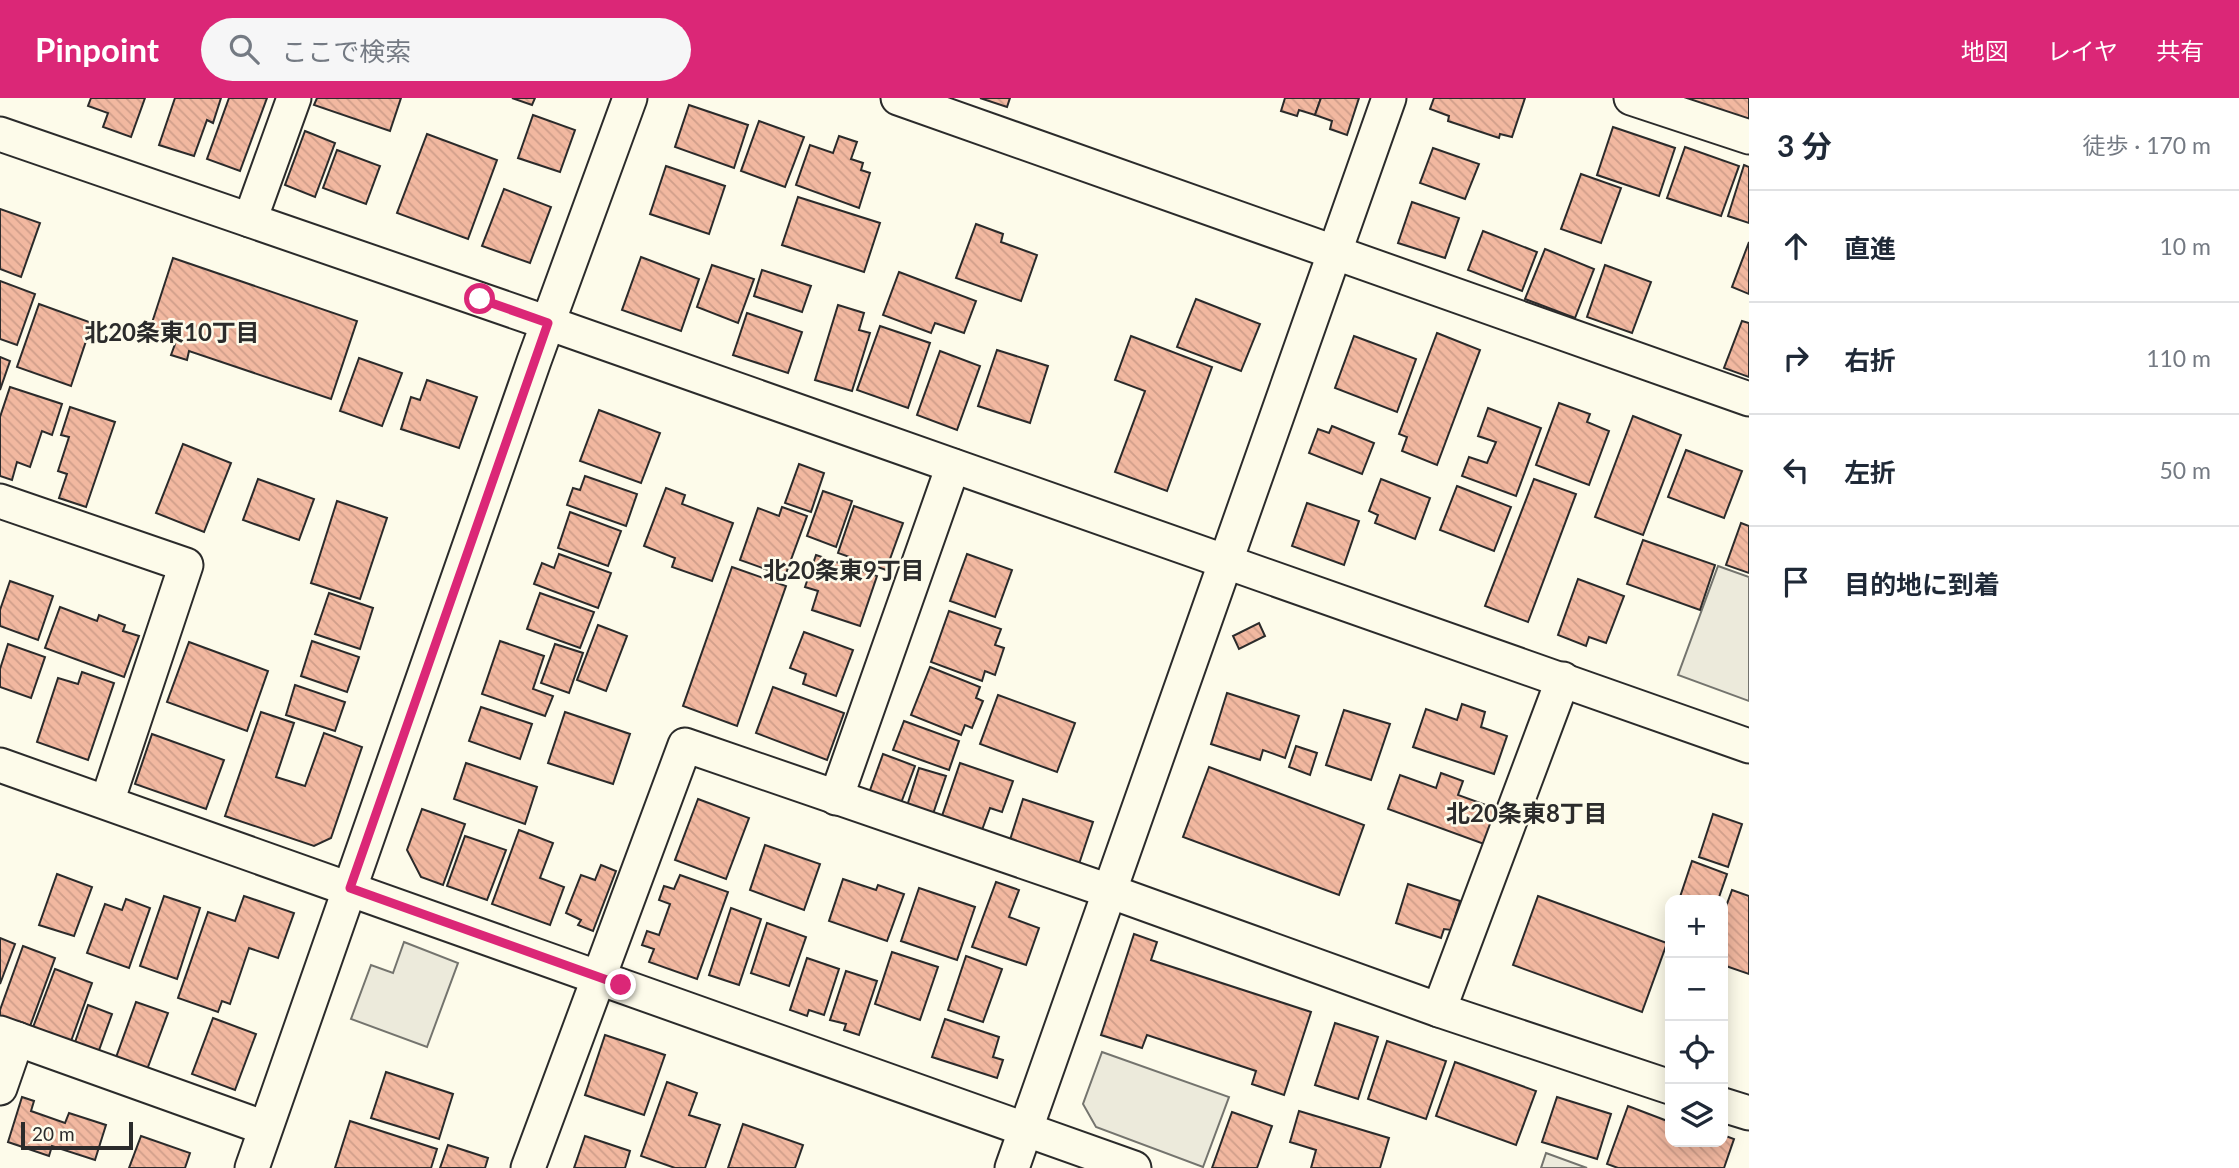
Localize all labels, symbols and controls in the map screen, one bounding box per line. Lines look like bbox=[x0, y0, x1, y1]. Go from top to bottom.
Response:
search box bbox=[201, 18, 691, 81]
text: Pinpoint bbox=[35, 29, 159, 69]
icon: search bbox=[225, 30, 263, 68]
text: ここで検索 bbox=[281, 35, 411, 67]
text: 地図 bbox=[1961, 36, 2009, 65]
text: レイヤ bbox=[2047, 36, 2118, 65]
text: 共有 bbox=[2156, 36, 2204, 65]
text: 3 分 bbox=[1777, 127, 1832, 163]
text: 徒歩 · 170 m bbox=[2082, 131, 2211, 159]
icon: ahead bbox=[1777, 227, 1815, 265]
text: 直進 bbox=[1844, 232, 1896, 264]
text: 10 m bbox=[2160, 232, 2211, 260]
route start bbox=[464, 283, 495, 314]
district label: 北20条東10丁目 bbox=[84, 317, 260, 346]
icon: right bbox=[1777, 339, 1815, 377]
text: 右折 bbox=[1844, 344, 1896, 376]
text: 110 m bbox=[2146, 344, 2211, 372]
icon: left bbox=[1777, 451, 1815, 489]
text: 左折 bbox=[1844, 456, 1896, 488]
text: 50 m bbox=[2160, 456, 2211, 484]
district label: 北20条東9丁目 bbox=[763, 555, 925, 584]
icon: arrive bbox=[1777, 563, 1815, 601]
text: 目的地に到着 bbox=[1844, 568, 2000, 600]
district label: 北20条東8丁目 bbox=[1446, 798, 1608, 827]
map controls bbox=[1665, 895, 1728, 1147]
button: + bbox=[1665, 895, 1728, 958]
button: − bbox=[1665, 958, 1728, 1021]
route end bbox=[605, 969, 636, 1000]
button: locate bbox=[1665, 1021, 1728, 1084]
button: layers bbox=[1665, 1084, 1728, 1147]
scale bar bbox=[21, 1119, 133, 1151]
text: 20 m bbox=[32, 1122, 75, 1145]

